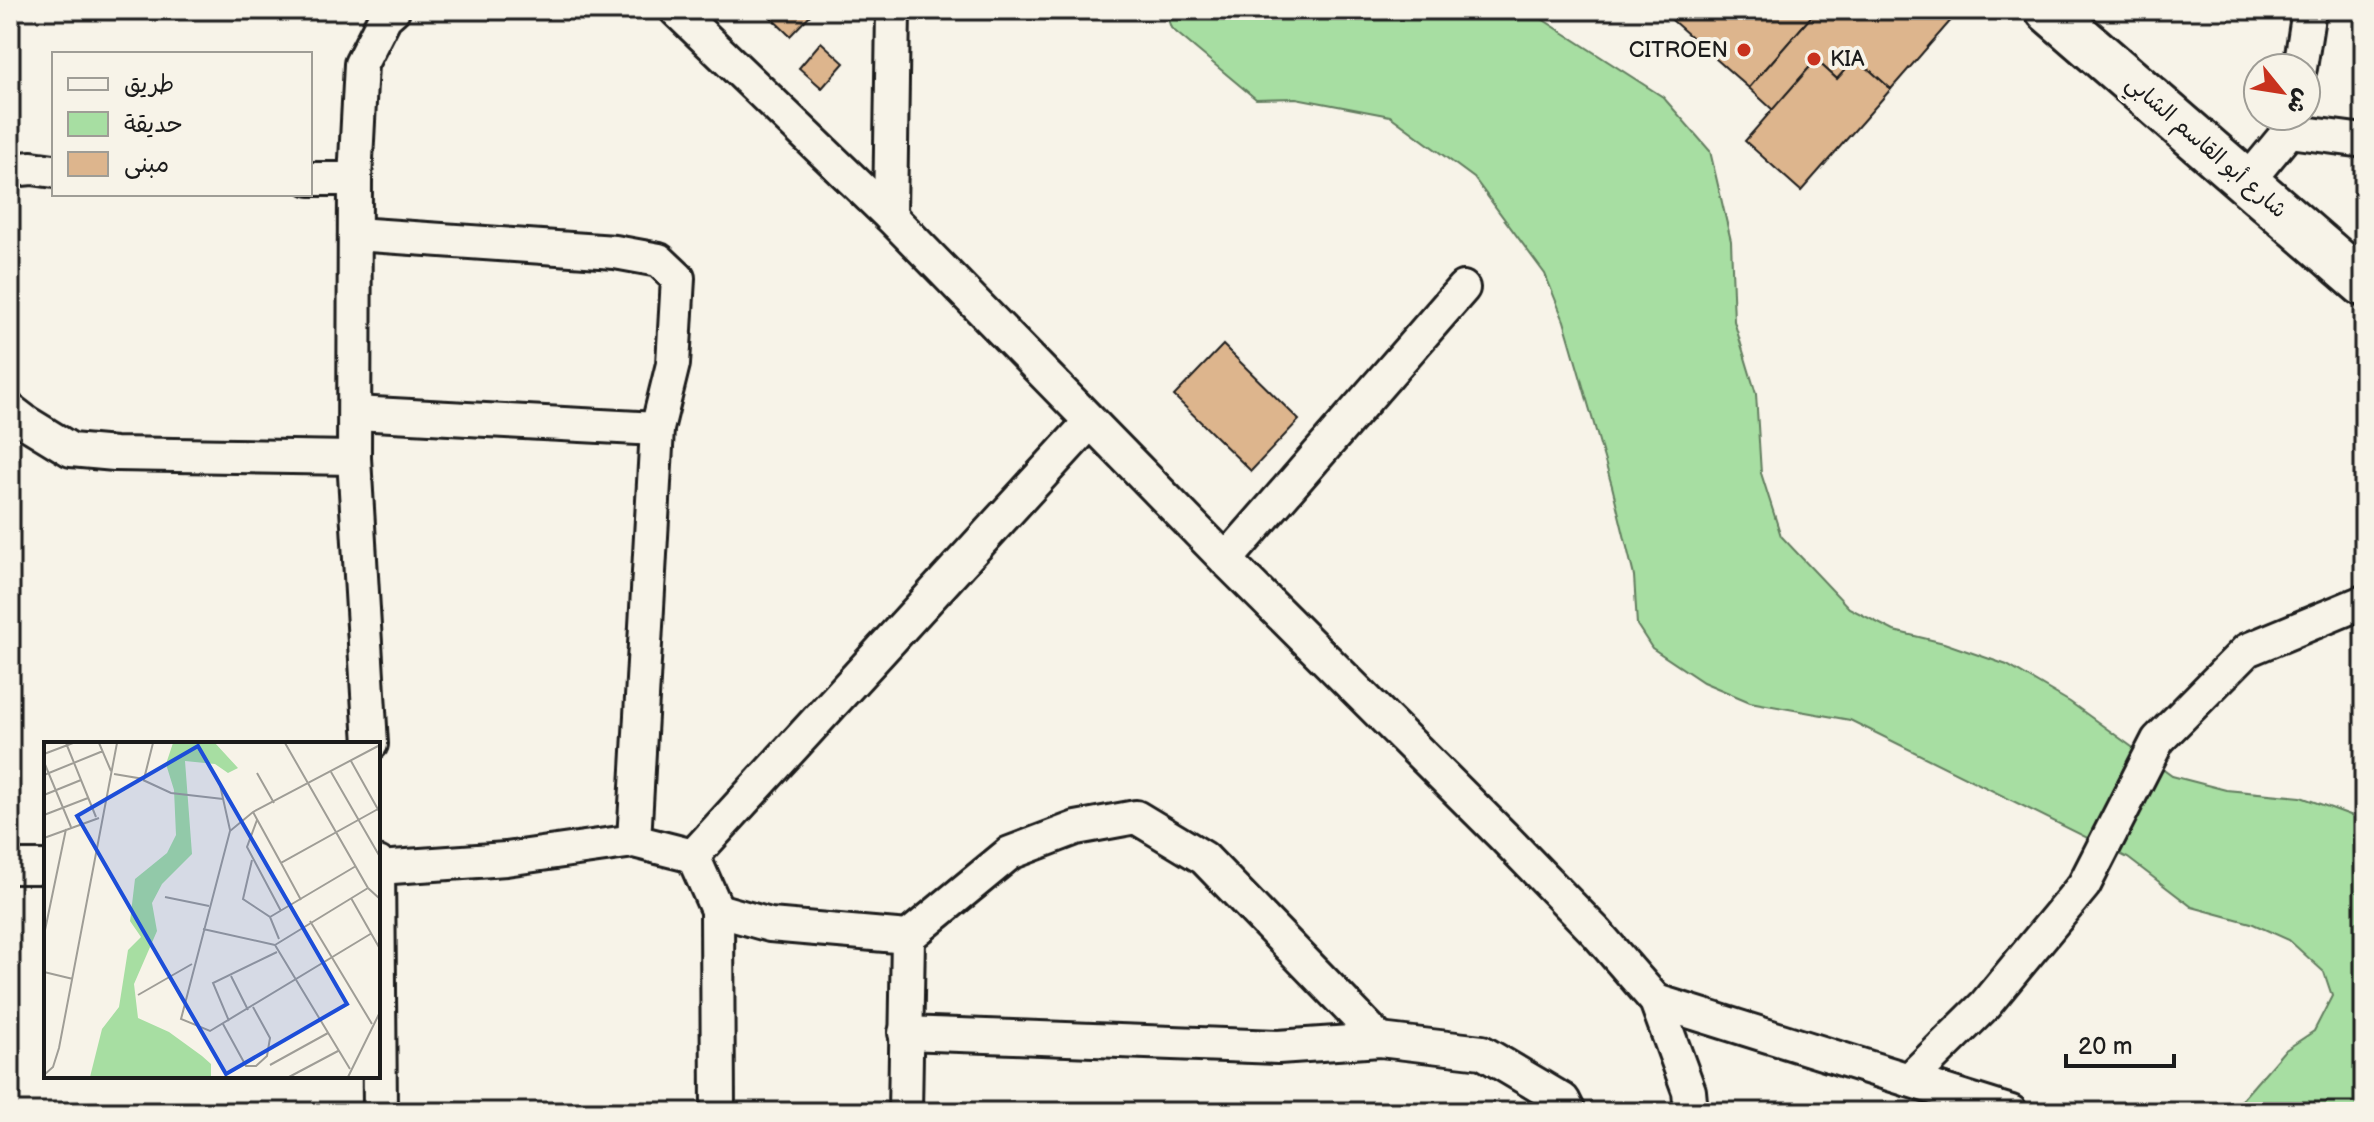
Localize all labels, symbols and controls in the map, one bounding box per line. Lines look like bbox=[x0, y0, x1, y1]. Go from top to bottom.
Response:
place label: CITROEN bbox=[1629, 37, 1728, 64]
marker: CITROEN bbox=[1735, 41, 1753, 59]
place label: KIA bbox=[1830, 46, 1865, 73]
marker: KIA bbox=[1805, 50, 1823, 68]
legend bbox=[52, 52, 312, 196]
north arrow bbox=[2242, 52, 2322, 132]
street label: شارع أبو القاسم الشابي bbox=[2117, 69, 2293, 228]
text: طريق bbox=[124, 70, 174, 99]
text: ش bbox=[2280, 84, 2316, 118]
text: حديقة bbox=[124, 110, 183, 139]
text: مبنى bbox=[124, 150, 169, 179]
inset map bbox=[44, 742, 380, 1078]
scale bar bbox=[2066, 1018, 2174, 1068]
text: 20 m bbox=[2078, 1032, 2133, 1061]

